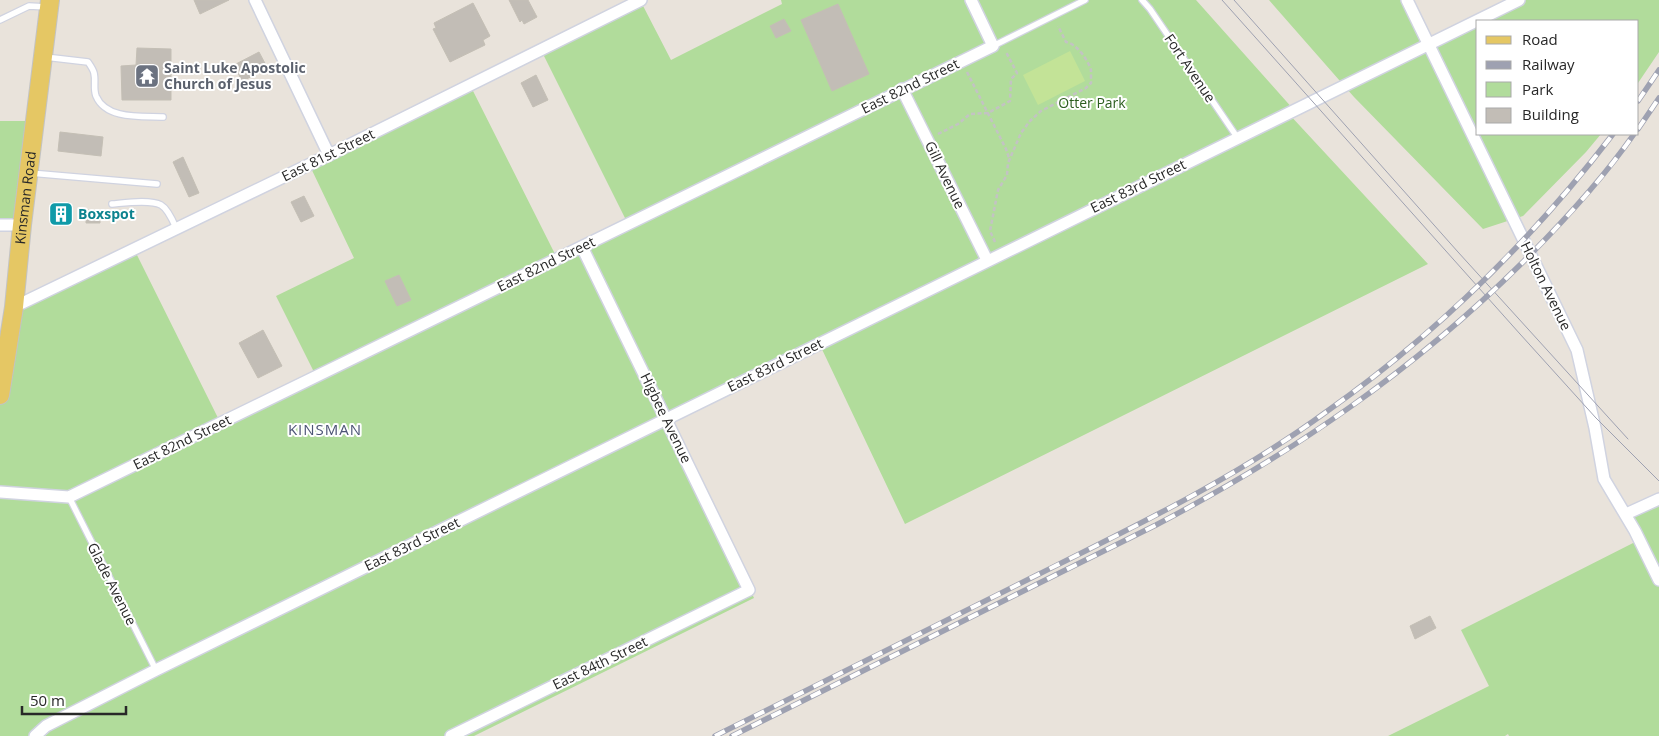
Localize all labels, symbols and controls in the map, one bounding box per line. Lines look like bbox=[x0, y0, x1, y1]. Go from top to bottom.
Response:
legend bbox=[1476, 20, 1639, 135]
text: Road bbox=[1522, 29, 1558, 49]
street label: Fort Avenue bbox=[1161, 30, 1220, 106]
street label: East 82nd Street bbox=[858, 54, 962, 117]
text: Railway bbox=[1522, 54, 1575, 74]
place label: Saint Luke Apostolic Church of Jesus bbox=[164, 58, 306, 93]
temple icon: Saint Luke Apostolic Church of Jesus bbox=[134, 63, 160, 89]
text: Park bbox=[1522, 79, 1553, 99]
park label: Otter Park bbox=[1058, 93, 1126, 112]
text: Building bbox=[1522, 104, 1579, 124]
street label: East 81st Street bbox=[278, 124, 377, 185]
street label: Gill Avenue bbox=[921, 138, 970, 212]
street label: Kinsman Road bbox=[10, 150, 40, 245]
street label: East 83rd Street bbox=[1087, 154, 1189, 217]
building icon: Boxspot bbox=[48, 201, 74, 227]
place label: Boxspot bbox=[78, 204, 135, 223]
street label: East 82nd Street bbox=[494, 232, 598, 295]
street label: Holton Avenue bbox=[1517, 238, 1576, 334]
street label: East 83rd Street bbox=[724, 333, 826, 396]
street label: Higbee Avenue bbox=[636, 370, 697, 466]
street label: East 82nd Street bbox=[130, 410, 234, 473]
district label: KINSMAN bbox=[288, 419, 362, 439]
street label: East 83rd Street bbox=[361, 512, 463, 575]
street label: Glade Avenue bbox=[83, 539, 141, 628]
street label: East 84th Street bbox=[549, 631, 650, 694]
scale bar bbox=[22, 684, 126, 716]
text: 50 m bbox=[30, 690, 65, 710]

